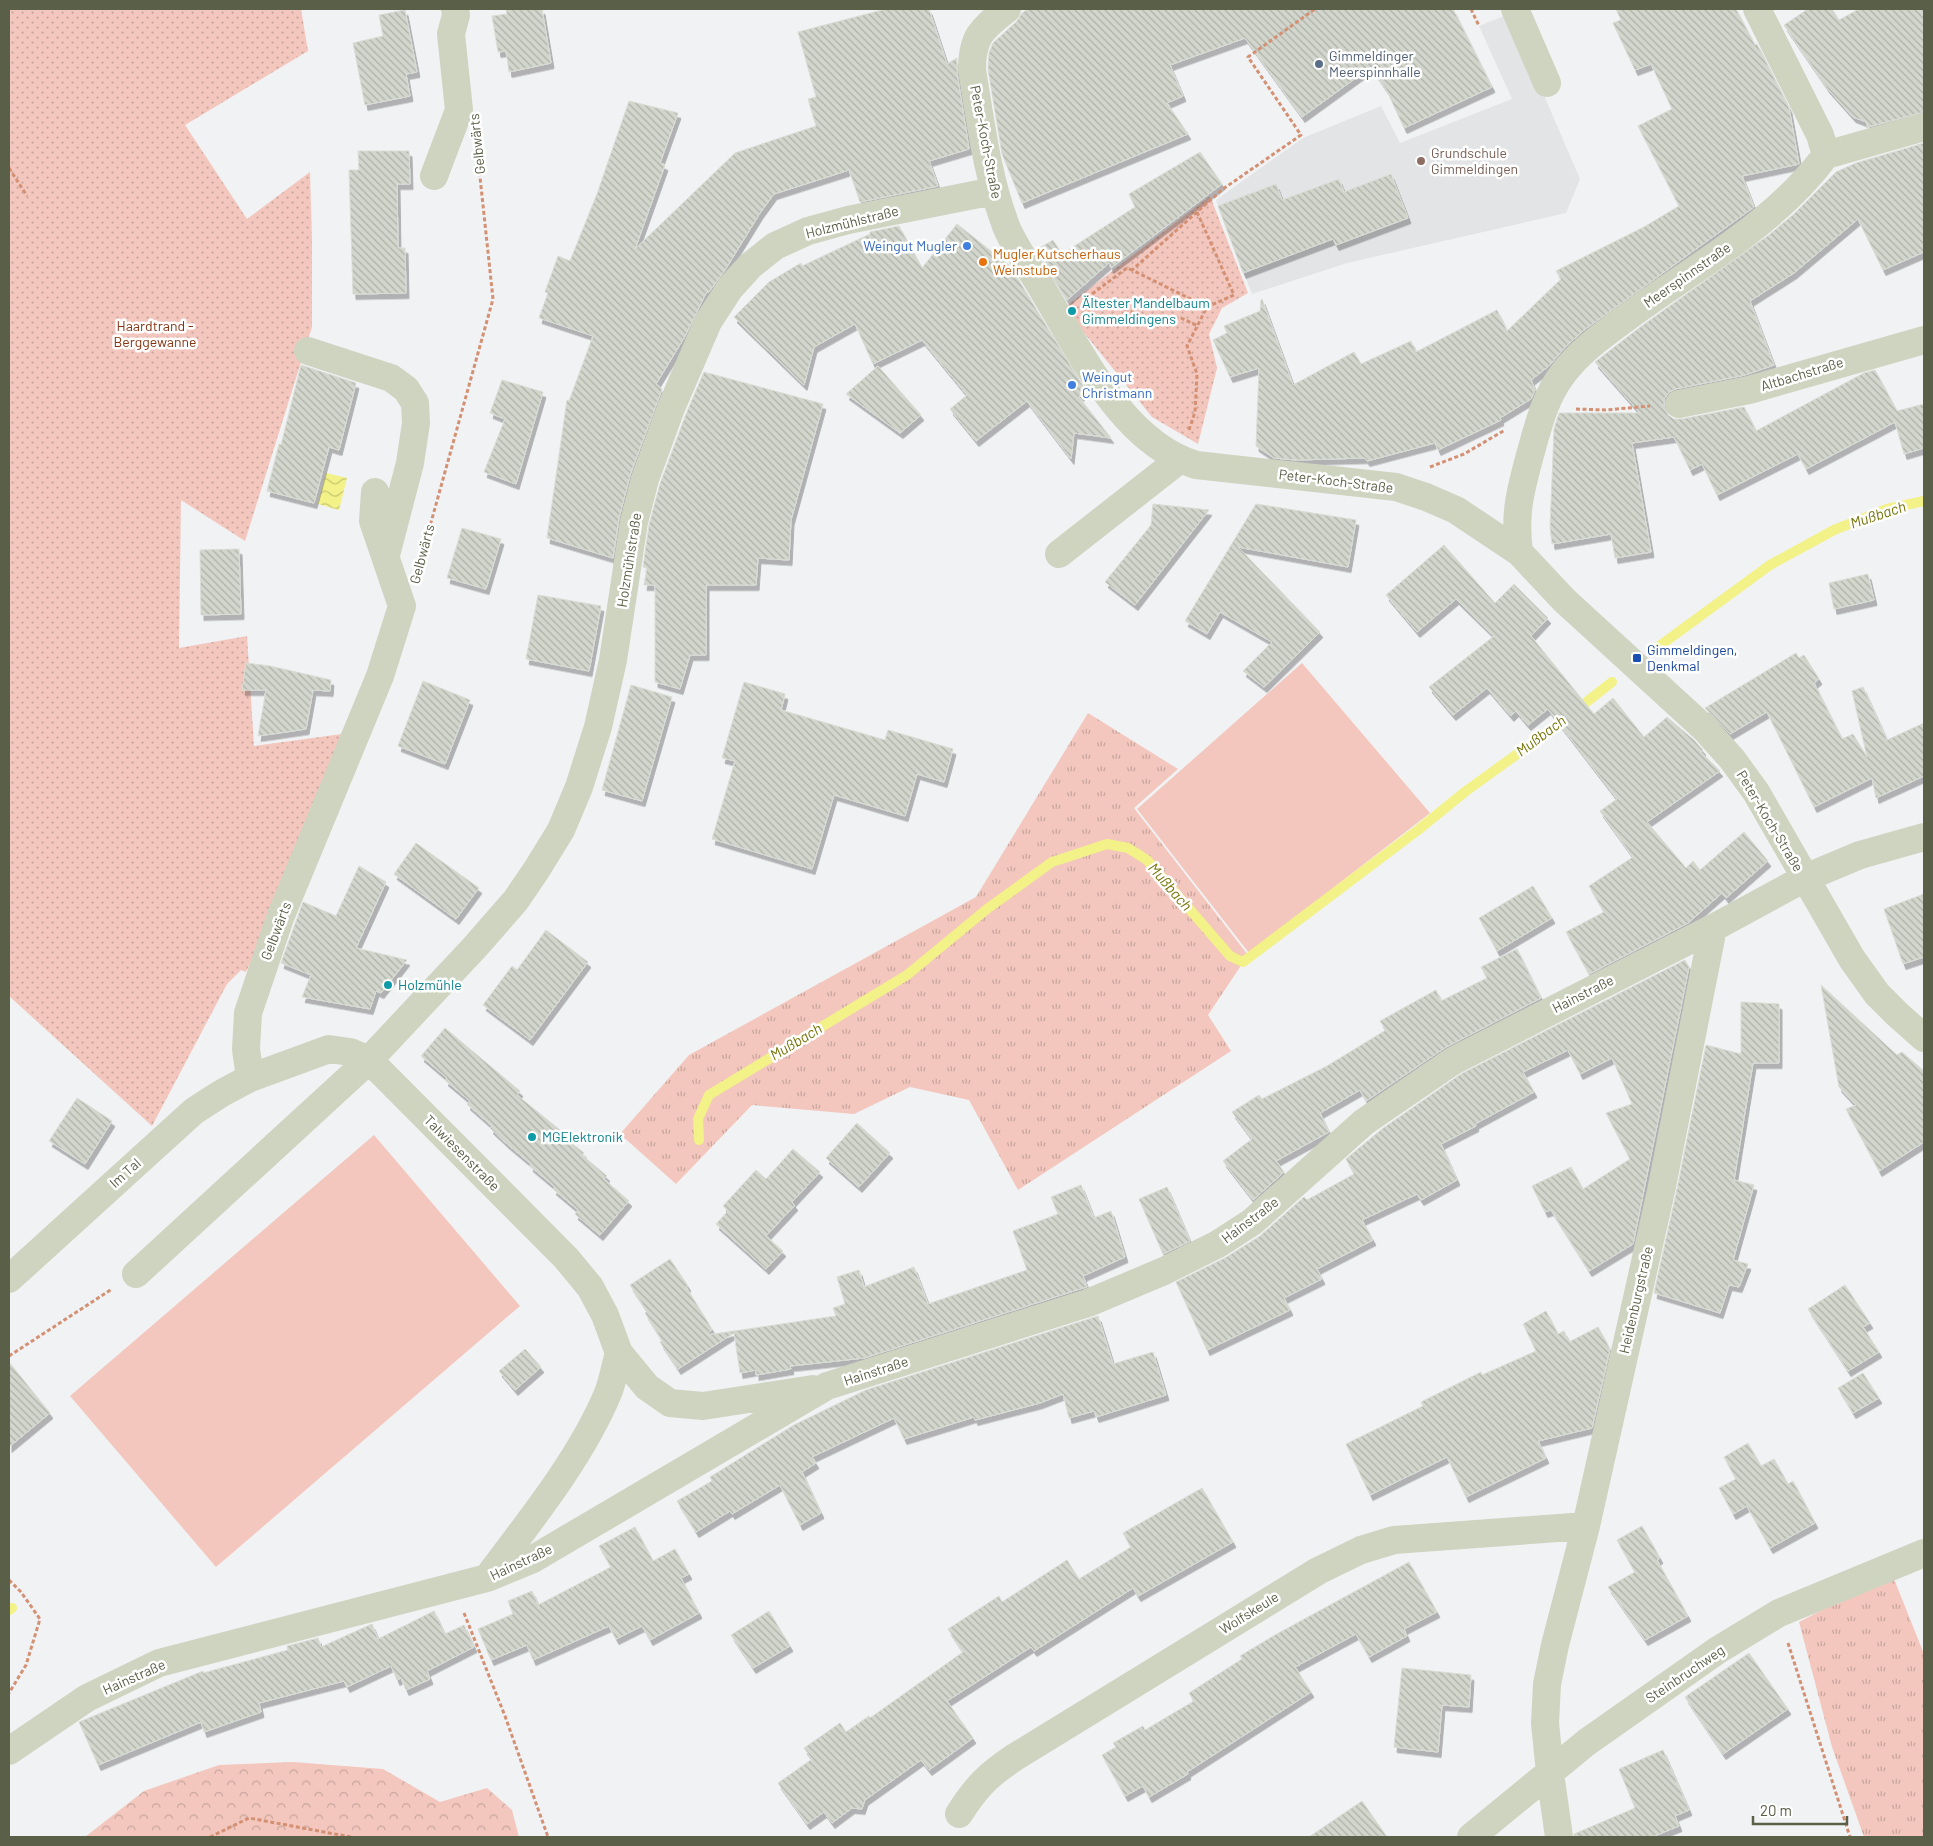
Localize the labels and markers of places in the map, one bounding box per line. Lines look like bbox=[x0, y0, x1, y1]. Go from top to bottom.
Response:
place label: Gimmeldinger Meerspinnhalle bbox=[1329, 47, 1421, 80]
marker: Gimmeldinger Meerspinnhalle bbox=[1313, 58, 1325, 70]
place label: Grundschule Gimmeldingen bbox=[1431, 144, 1518, 177]
marker: Grundschule Gimmeldingen bbox=[1415, 155, 1427, 167]
place label: Weingut Mugler bbox=[863, 237, 957, 254]
marker: Weingut Mugler bbox=[961, 240, 973, 252]
place label: Mugler Kutscherhaus Weinstube bbox=[993, 245, 1121, 278]
marker: Mugler Kutscherhaus Weinstube bbox=[977, 256, 989, 268]
place label: Ältester Mandelbaum Gimmeldingens bbox=[1082, 294, 1210, 327]
marker: Ältester Mandelbaum Gimmeldingens bbox=[1066, 305, 1078, 317]
place label: Weingut Christmann bbox=[1082, 368, 1152, 401]
marker: Weingut Christmann bbox=[1066, 379, 1078, 391]
place label: Gimmeldingen, Denkmal bbox=[1647, 641, 1738, 674]
marker: Gimmeldingen, Denkmal bbox=[1631, 652, 1643, 664]
place label: Holzmühle bbox=[398, 976, 462, 993]
marker: Holzmühle bbox=[382, 979, 394, 991]
place label: MGElektronik bbox=[542, 1128, 623, 1145]
marker: MGElektronik bbox=[526, 1131, 538, 1143]

